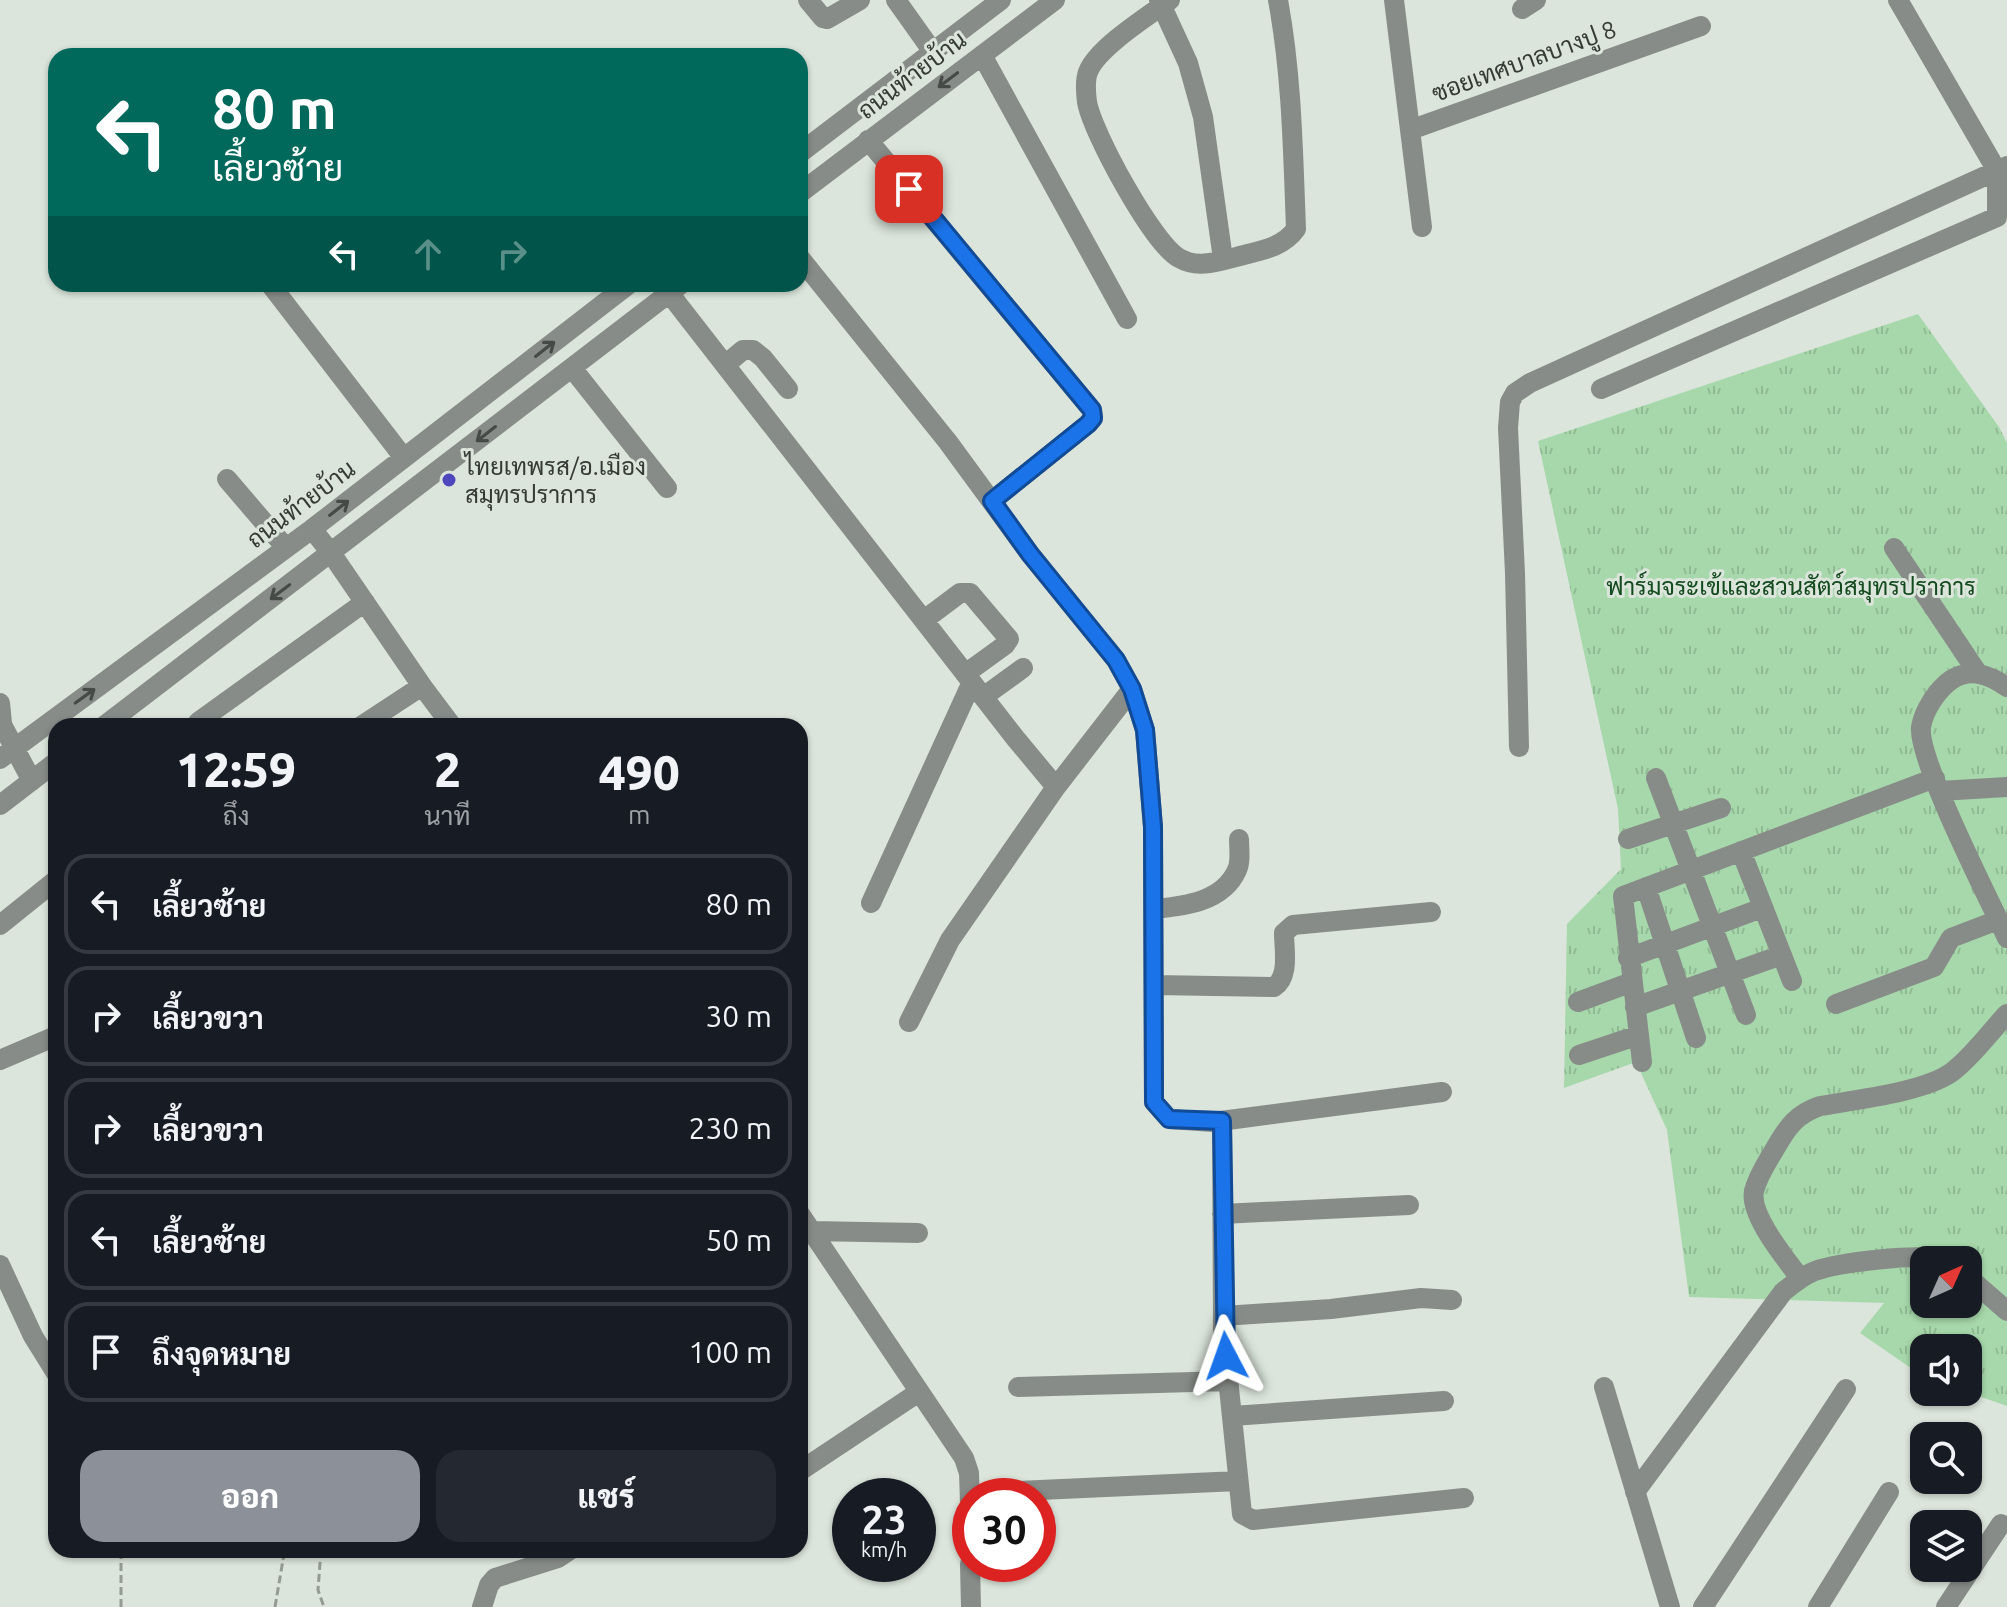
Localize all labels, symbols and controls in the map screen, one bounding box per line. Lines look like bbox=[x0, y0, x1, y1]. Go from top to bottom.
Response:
street label: ซอยเทศบาลบางปู 8 bbox=[1428, 15, 1621, 111]
street label: ถนนท้ายบ้าน bbox=[852, 25, 971, 124]
one-way arrow bbox=[938, 72, 959, 89]
text: 80 m bbox=[212, 77, 337, 140]
icon: left bbox=[80, 80, 184, 184]
text: เลี้ยวซ้าย bbox=[212, 147, 343, 188]
pin bbox=[875, 155, 943, 223]
icon: arrive bbox=[887, 167, 931, 211]
icon: left bbox=[322, 232, 366, 276]
icon: ahead bbox=[406, 232, 450, 276]
icon: right bbox=[490, 232, 534, 276]
one-way arrow bbox=[534, 340, 555, 357]
one-way arrow bbox=[476, 425, 497, 442]
place label: ไทยเทพรส/อ.เมือง สมุทรปราการ bbox=[463, 451, 646, 511]
street label: ถนนท้ายบ้าน bbox=[241, 454, 360, 553]
marker: ไทยเทพรส/อ.เมือง สมุทรปราการ bbox=[440, 471, 458, 489]
one-way arrow bbox=[328, 500, 349, 517]
park label: ฟาร์มจระเข้และสวนสัตว์สมุทรปราการ bbox=[1606, 571, 1976, 603]
one-way arrow bbox=[270, 584, 291, 601]
one-way arrow bbox=[74, 688, 95, 705]
text: 12:59 bbox=[176, 742, 296, 796]
text: 2 bbox=[434, 742, 461, 796]
text: 490 bbox=[599, 745, 680, 799]
text: m bbox=[628, 800, 650, 829]
text: ถึง bbox=[223, 801, 250, 830]
text: นาที bbox=[424, 801, 471, 830]
icon: left bbox=[84, 882, 128, 926]
text: 80 m bbox=[705, 887, 772, 921]
text: เลี้ยวซ้าย bbox=[152, 889, 266, 923]
icon: right bbox=[84, 994, 128, 1038]
text: 30 m bbox=[705, 999, 772, 1033]
text: เลี้ยวขวา bbox=[152, 1001, 264, 1035]
icon: right bbox=[84, 1106, 128, 1150]
text: 230 m bbox=[688, 1111, 772, 1145]
text: เลี้ยวขวา bbox=[152, 1113, 264, 1147]
icon: left bbox=[84, 1218, 128, 1262]
text: 50 m bbox=[705, 1223, 772, 1257]
text: เลี้ยวซ้าย bbox=[152, 1225, 266, 1259]
north arrow bbox=[1910, 1246, 1982, 1318]
map controls bbox=[1910, 1246, 1982, 1582]
position arrow bbox=[1184, 1314, 1268, 1398]
icon: arrive bbox=[84, 1330, 128, 1374]
button: sound bbox=[1910, 1334, 1982, 1406]
text: 100 m bbox=[688, 1335, 772, 1369]
text: ถึงจุดหมาย bbox=[152, 1337, 291, 1371]
button: search bbox=[1910, 1422, 1982, 1494]
button: ออก bbox=[80, 1450, 420, 1542]
button: แชร์ bbox=[436, 1450, 776, 1542]
speed limit sign: 30 bbox=[952, 1478, 1056, 1582]
text: 23 bbox=[861, 1497, 907, 1542]
button: layers bbox=[1910, 1510, 1982, 1582]
text: km/h bbox=[861, 1538, 907, 1561]

